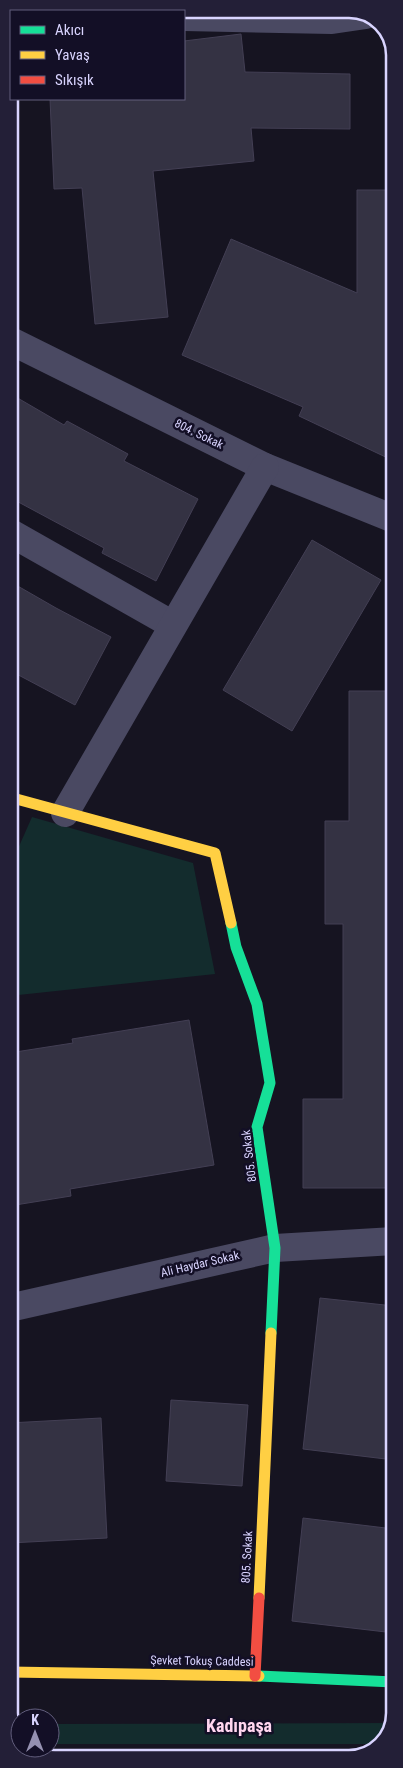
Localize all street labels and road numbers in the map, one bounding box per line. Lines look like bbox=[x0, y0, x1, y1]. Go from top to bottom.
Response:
street label: 804. Sokak bbox=[172, 416, 226, 452]
street label: 805. Sokak bbox=[239, 1129, 259, 1183]
street label: Ali Haydar Sokak bbox=[159, 1248, 241, 1280]
street label: 805. Sokak bbox=[239, 1530, 255, 1584]
street label: Şevket Tokuş Caddesi bbox=[150, 1653, 254, 1669]

